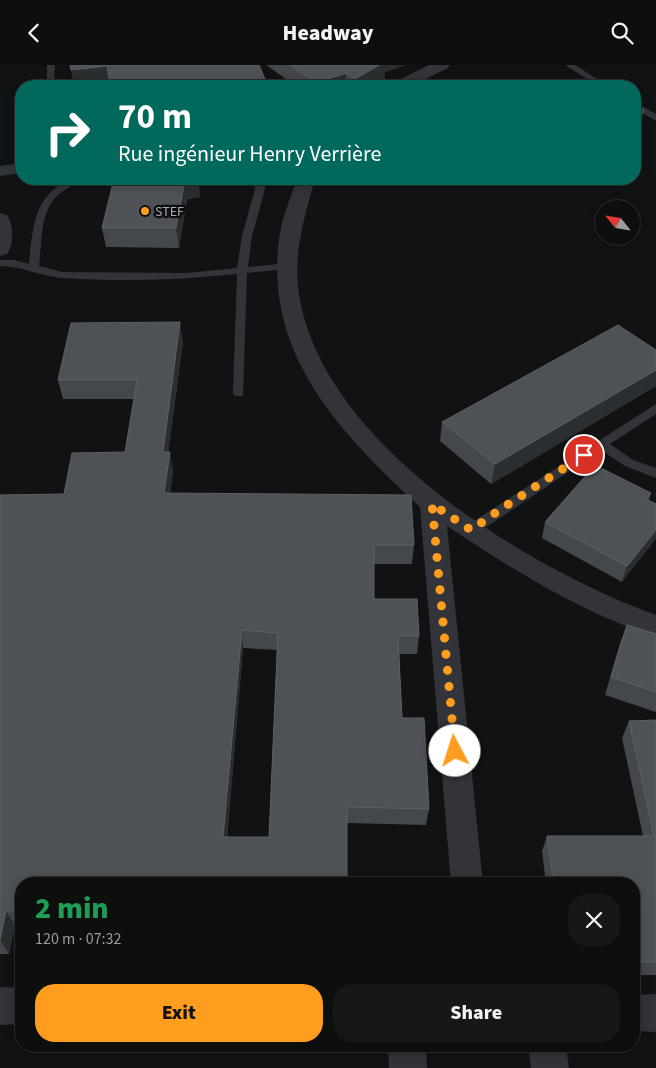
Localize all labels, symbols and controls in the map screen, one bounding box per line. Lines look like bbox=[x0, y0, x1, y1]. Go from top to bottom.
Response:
text: Headway bbox=[282, 17, 374, 49]
icon: back bbox=[20, 19, 48, 47]
icon: search bbox=[608, 19, 636, 47]
text: 70 m bbox=[118, 92, 192, 142]
icon: right bbox=[35, 100, 100, 165]
text: Rue ingénieur Henry Verrière bbox=[118, 138, 381, 170]
north arrow bbox=[595, 200, 640, 245]
map controls bbox=[595, 200, 640, 245]
place label: STEF bbox=[155, 202, 184, 222]
marker: STEF bbox=[139, 205, 151, 217]
pin bbox=[563, 434, 605, 476]
icon: arrive bbox=[570, 441, 598, 469]
position arrow bbox=[428, 724, 480, 776]
text: 2 min bbox=[35, 887, 109, 930]
button: close bbox=[568, 894, 620, 946]
text: 120 m · 07:32 bbox=[35, 928, 122, 950]
button: Exit bbox=[35, 984, 323, 1042]
button: Share bbox=[333, 984, 620, 1042]

